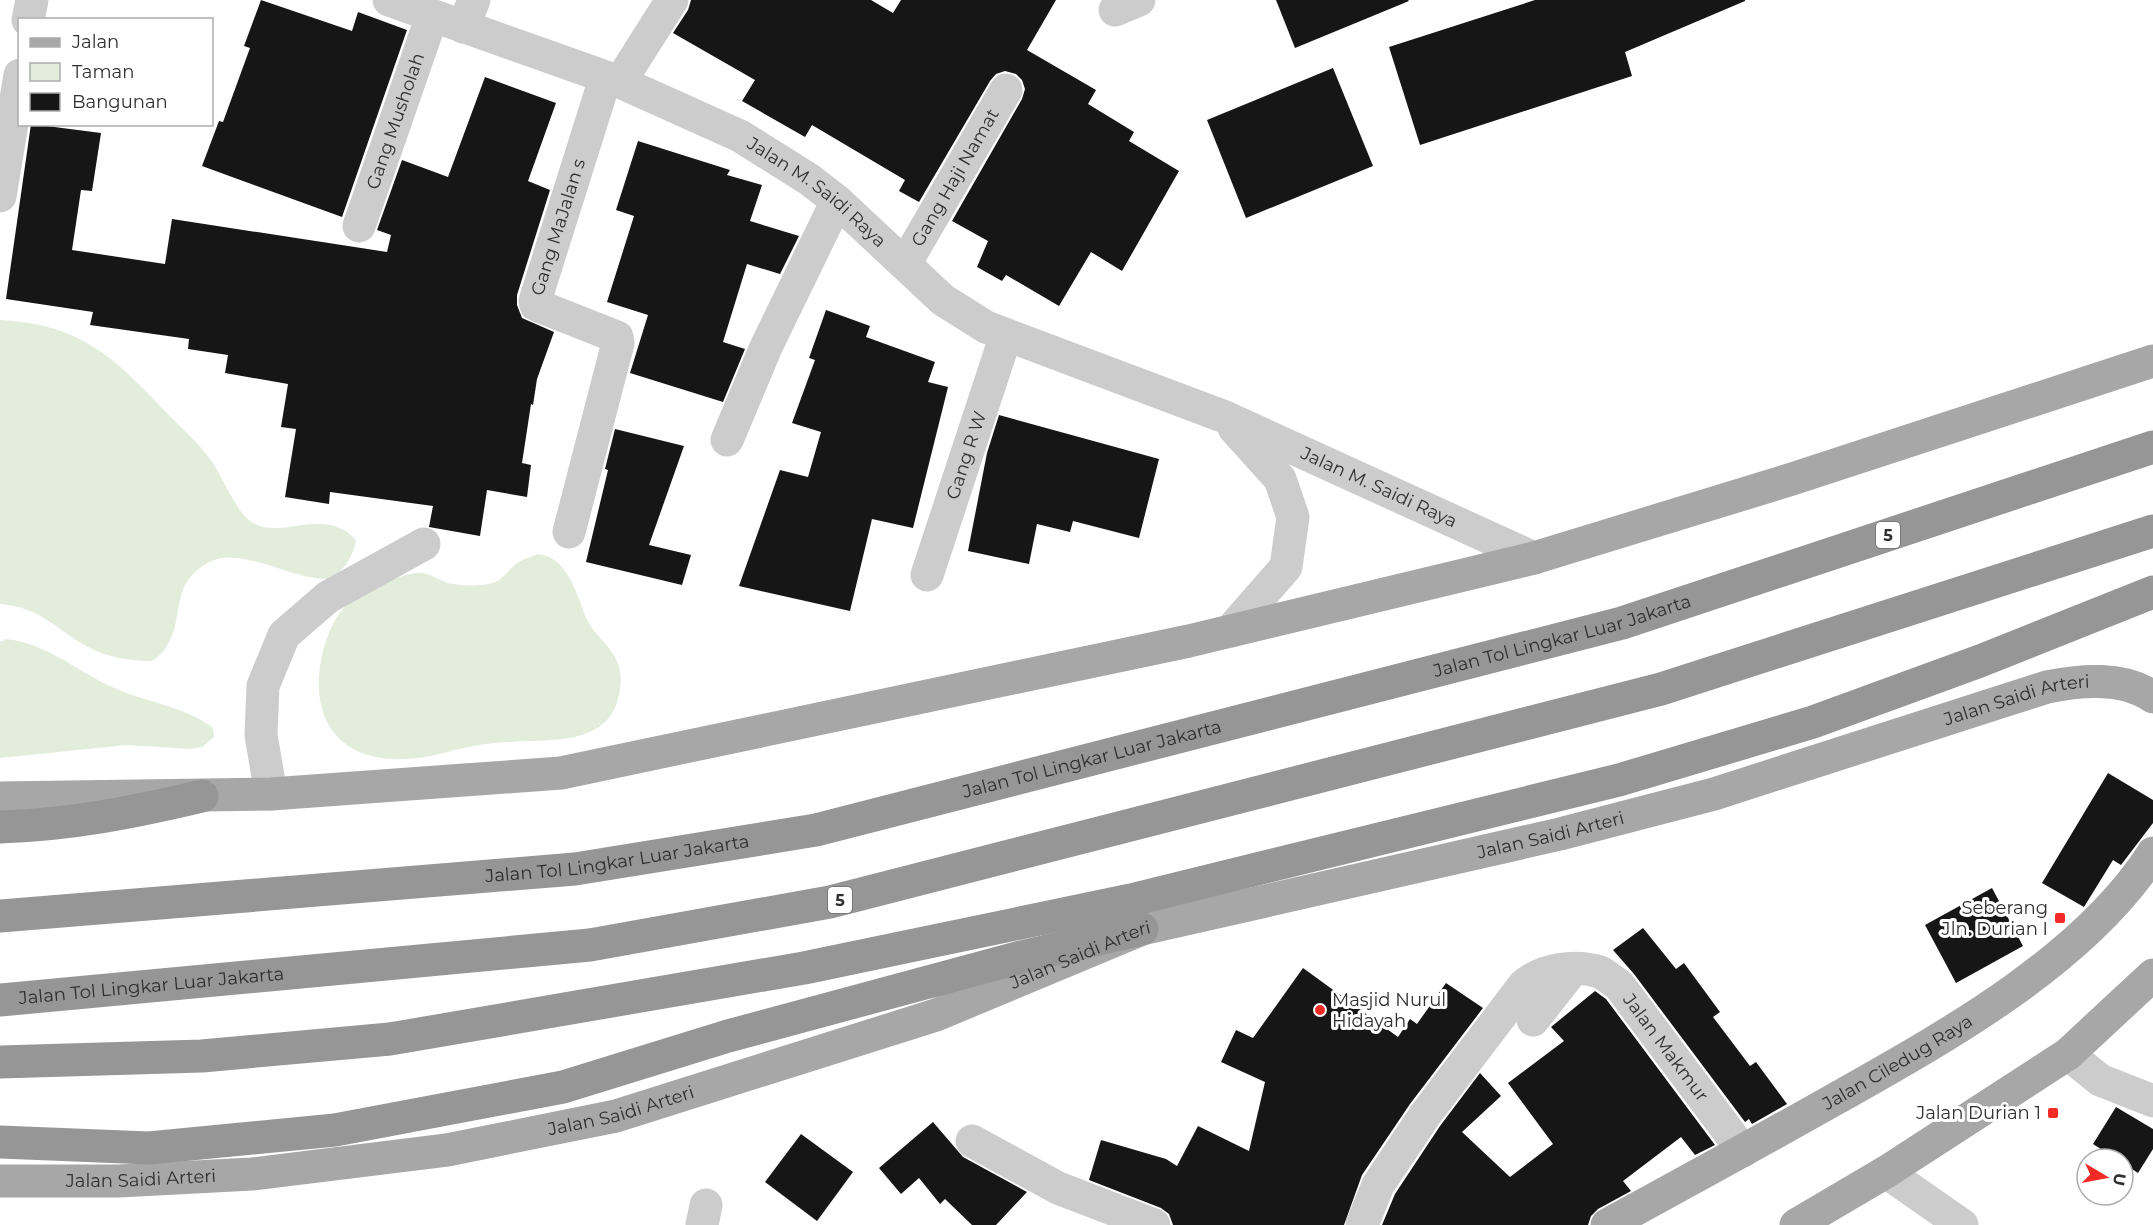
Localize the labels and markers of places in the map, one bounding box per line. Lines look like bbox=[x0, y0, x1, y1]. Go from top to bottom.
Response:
place label: Seberang Jln. Durian I bbox=[1941, 897, 2048, 940]
marker: Seberang Jln. Durian I bbox=[2053, 911, 2067, 925]
place label: Masjid Nurul Hidayah bbox=[1332, 989, 1446, 1032]
marker: Masjid Nurul Hidayah bbox=[1313, 1003, 1327, 1017]
place label: Jalan Durian 1 bbox=[1915, 1102, 2041, 1124]
marker: Jalan Durian 1 bbox=[2046, 1106, 2060, 1120]

